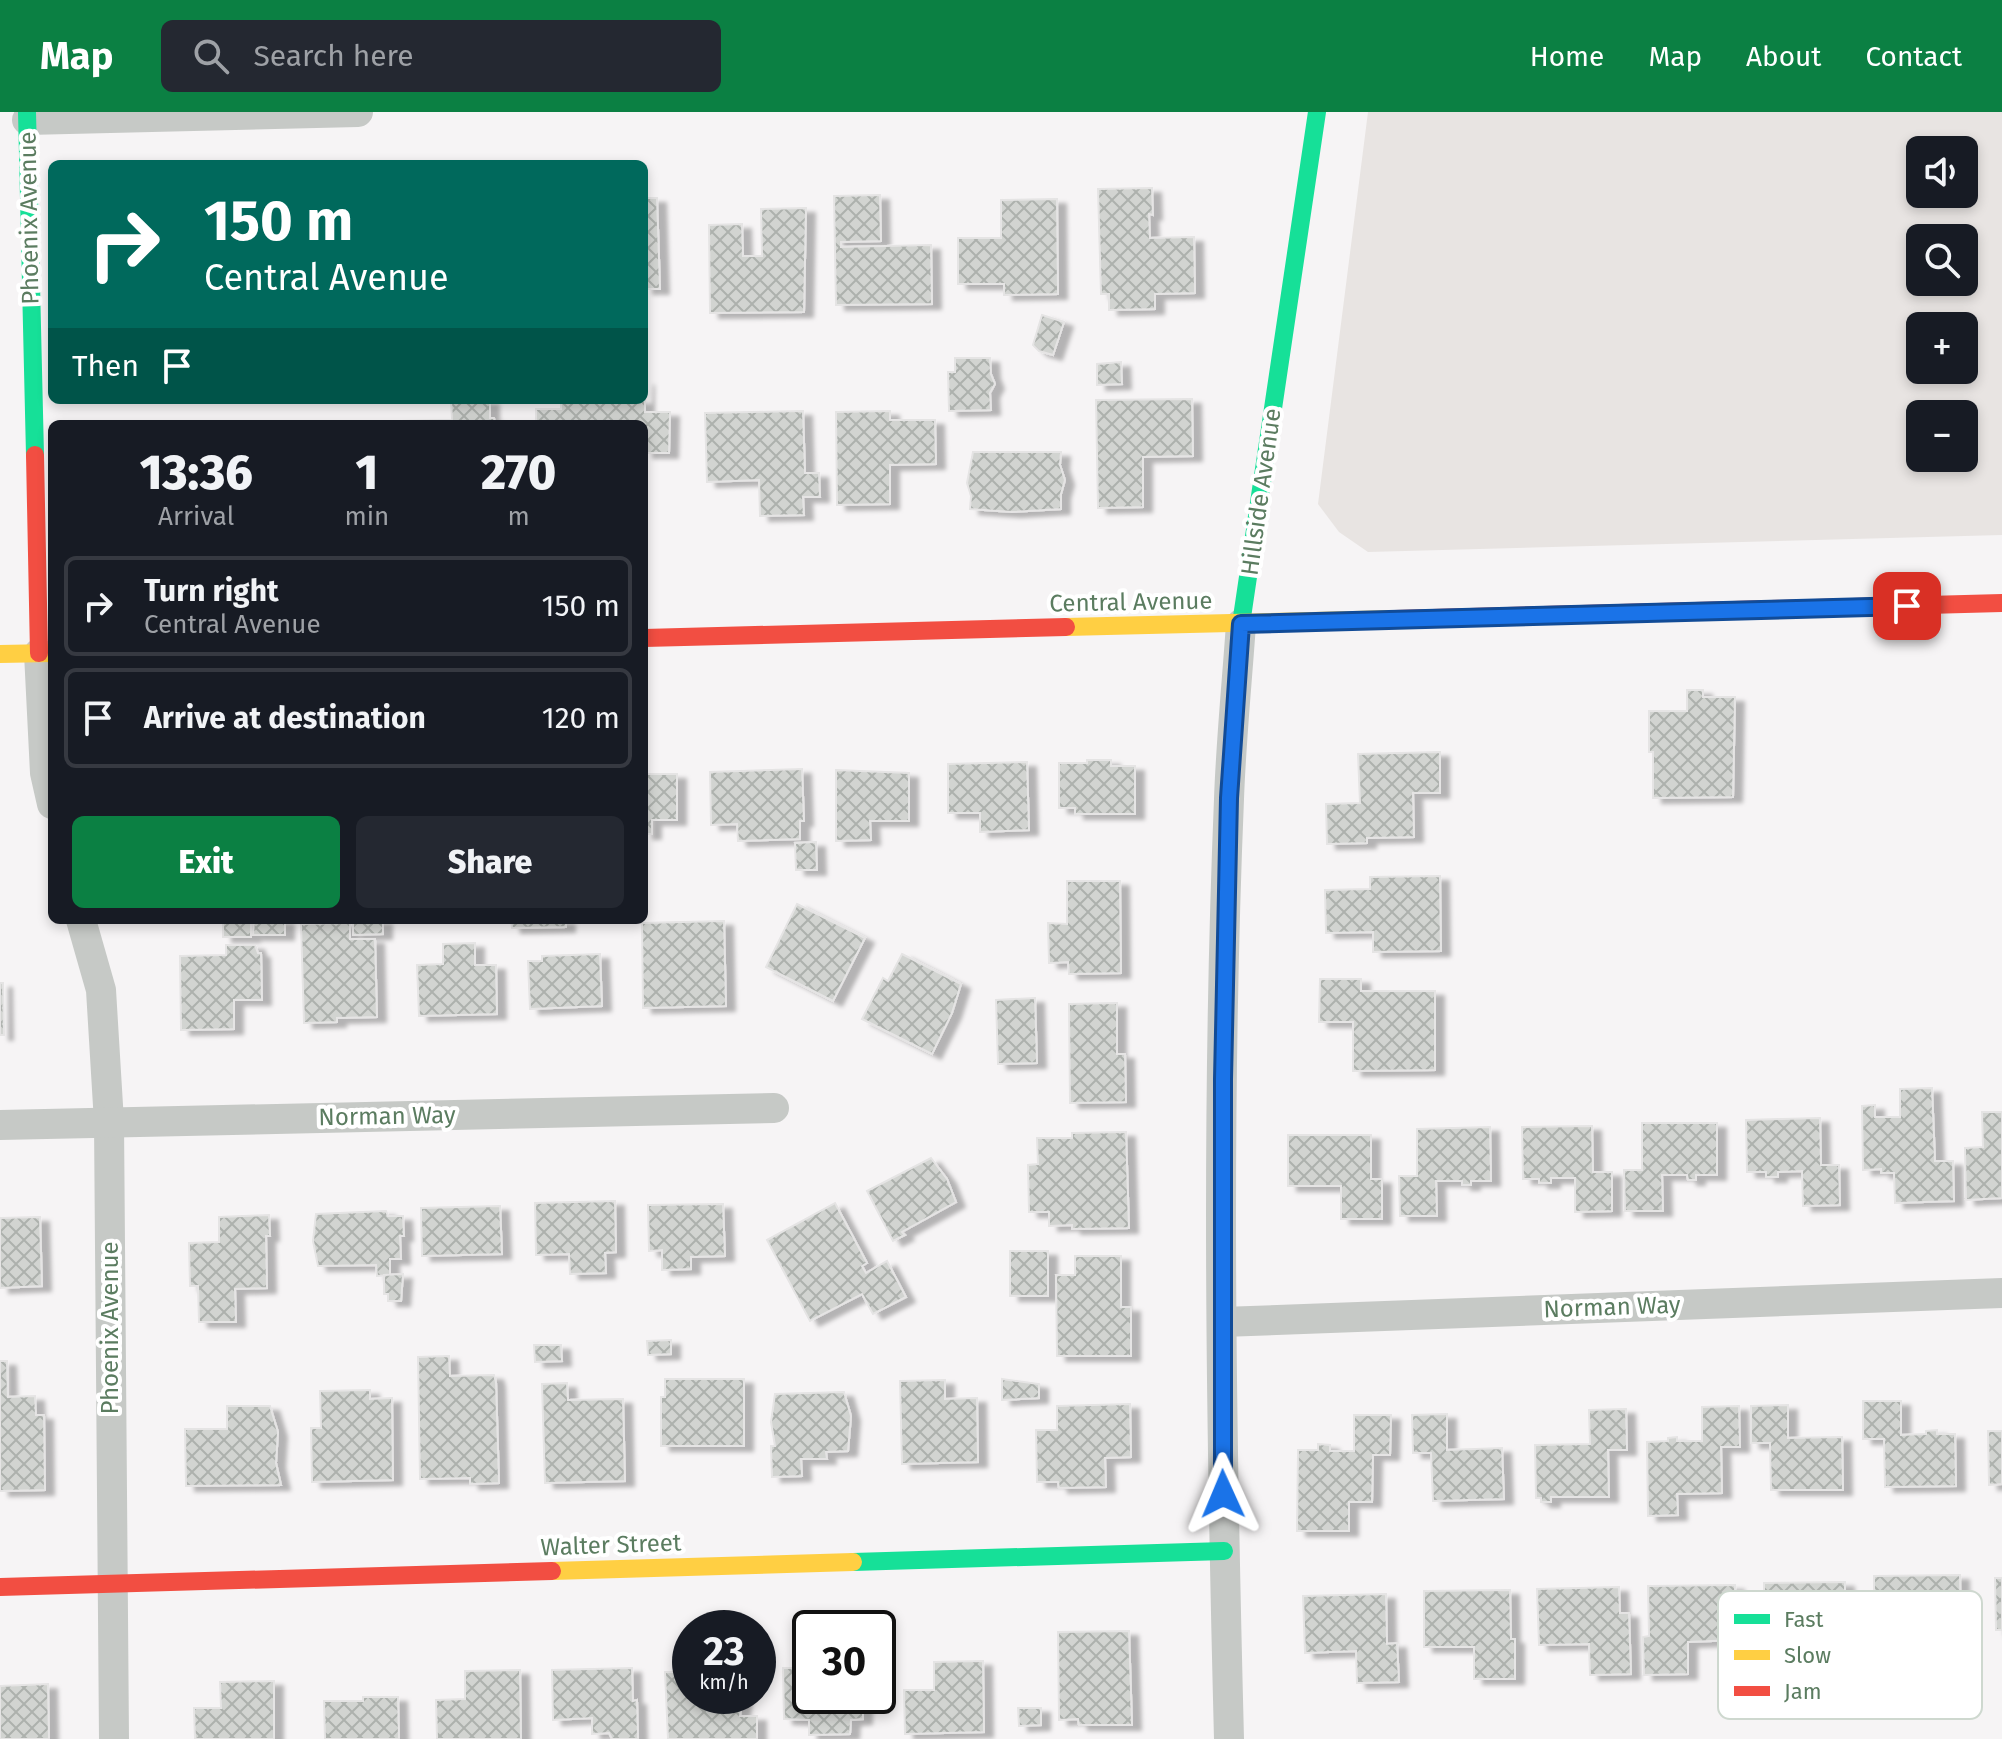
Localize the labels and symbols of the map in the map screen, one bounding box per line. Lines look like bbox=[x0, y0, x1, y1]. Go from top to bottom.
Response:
street label: Phoenix Avenue bbox=[13, 131, 45, 305]
street label: Hillside Avenue bbox=[1235, 407, 1287, 577]
pin bbox=[1873, 572, 1941, 640]
street label: Central Avenue bbox=[1049, 587, 1213, 617]
street label: Norman Way bbox=[318, 1101, 456, 1131]
street label: Phoenix Avenue bbox=[96, 1241, 124, 1415]
street label: Norman Way bbox=[1543, 1291, 1681, 1323]
position arrow bbox=[1181, 1452, 1265, 1536]
street label: Walter Street bbox=[540, 1529, 682, 1561]
legend bbox=[1718, 1591, 1982, 1719]
text: Fast bbox=[1784, 1606, 1824, 1633]
speed limit sign: 30 bbox=[792, 1610, 896, 1714]
text: Slow bbox=[1784, 1642, 1831, 1669]
text: Jam bbox=[1784, 1678, 1822, 1705]

